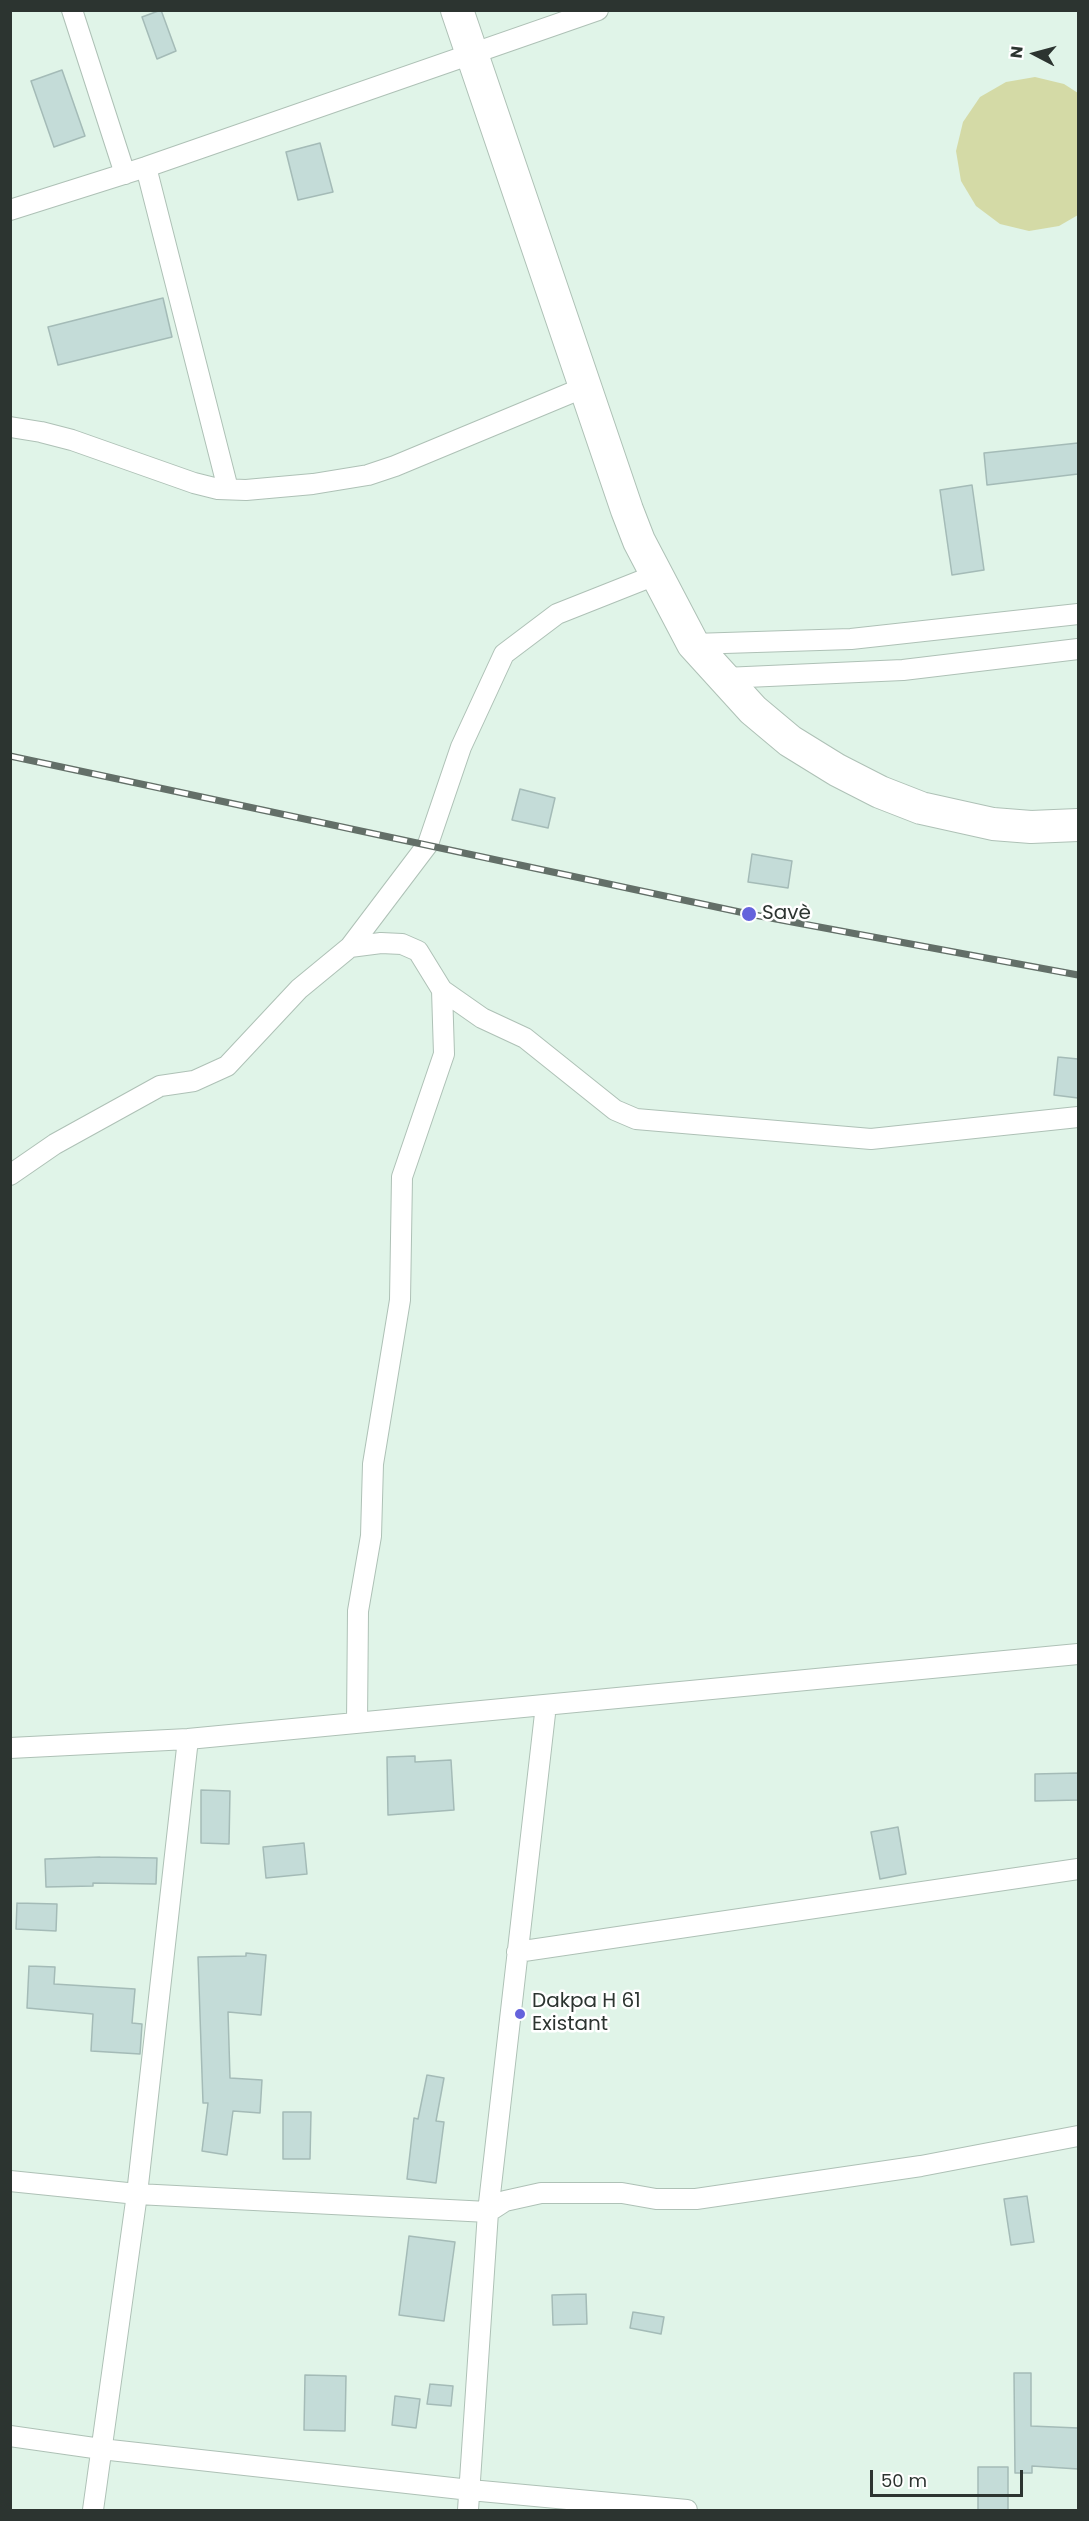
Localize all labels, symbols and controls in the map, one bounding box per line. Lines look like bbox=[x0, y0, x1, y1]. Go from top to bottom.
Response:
north arrow bbox=[1005, 24, 1065, 84]
text: N bbox=[1005, 45, 1029, 59]
place label: Savè bbox=[762, 902, 811, 926]
marker: Savè bbox=[740, 905, 758, 923]
place label: Dakpa H 61 Existant bbox=[532, 1990, 641, 2037]
marker: Dakpa H 61 Existant bbox=[513, 2007, 527, 2021]
scale bar bbox=[873, 2458, 1026, 2496]
text: 50 m bbox=[881, 2468, 927, 2493]

